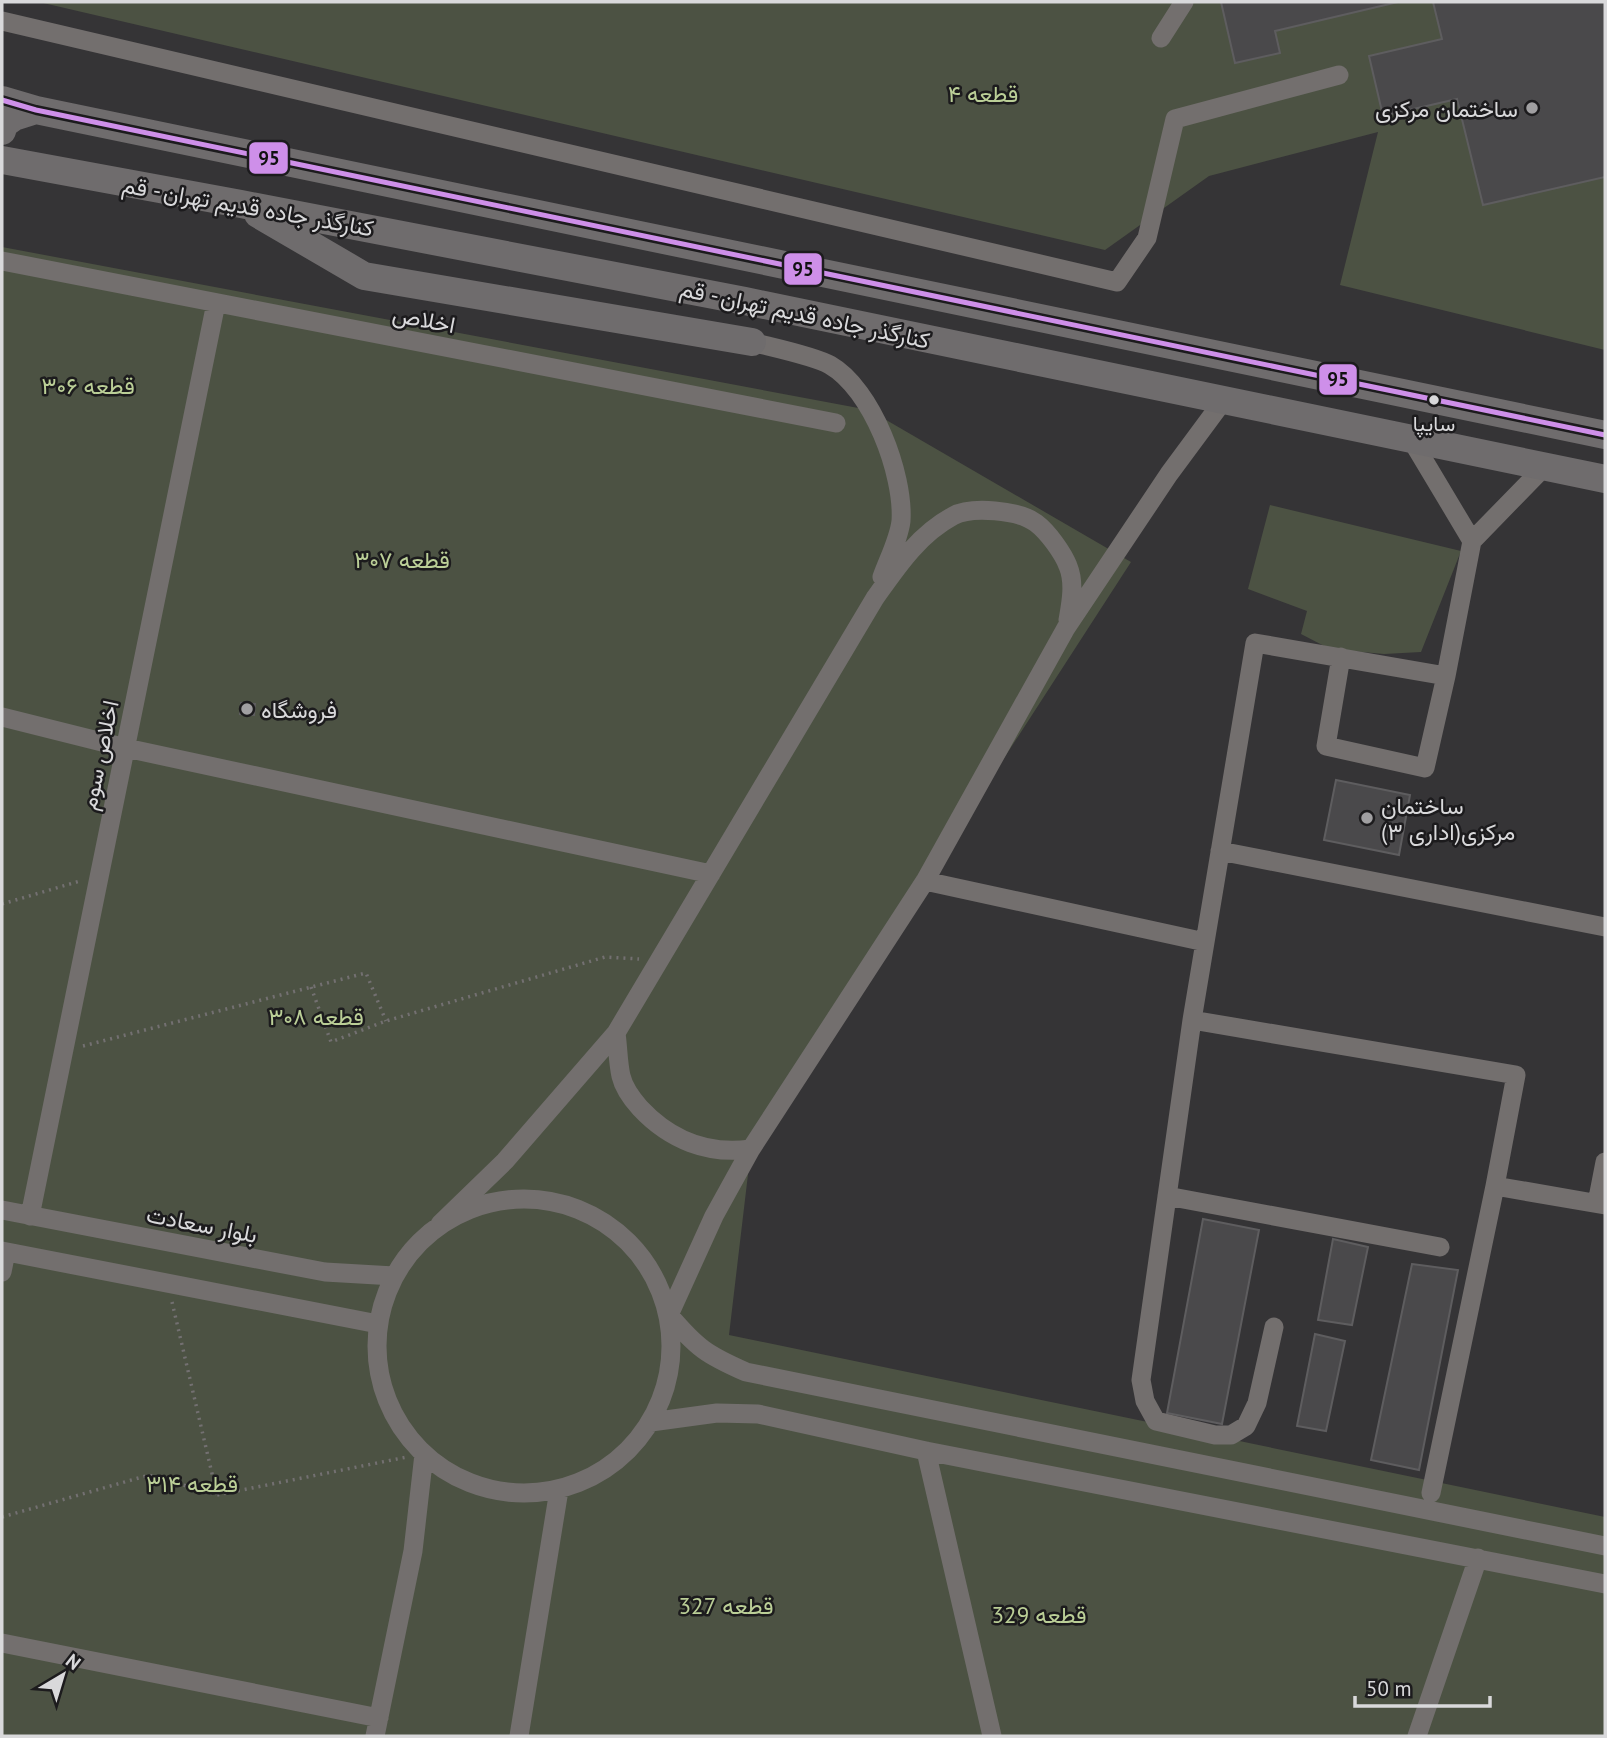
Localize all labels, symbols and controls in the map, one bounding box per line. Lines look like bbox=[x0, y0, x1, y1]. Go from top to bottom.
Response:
park label: قطعه ۴ bbox=[948, 79, 1018, 108]
place label: ساختمان مرکزی bbox=[1375, 94, 1518, 124]
marker: ساختمان مرکزی bbox=[1524, 100, 1540, 116]
line badge: 95 bbox=[248, 141, 289, 175]
text: 95 bbox=[258, 146, 280, 170]
street label: کنارگذر جاده قدیم تهران - قم bbox=[120, 170, 376, 243]
line badge: 95 bbox=[783, 252, 823, 286]
text: 95 bbox=[792, 257, 814, 281]
street label: کنارگذر جاده قدیم تهران - قم bbox=[677, 273, 933, 356]
street label: اخلاص bbox=[390, 299, 458, 339]
line badge: 95 bbox=[1318, 363, 1358, 396]
text: 95 bbox=[1327, 367, 1349, 391]
park label: قطعه ۳۰۶ bbox=[41, 371, 135, 400]
marker: سایپا bbox=[1427, 393, 1441, 407]
place label: سایپا bbox=[1413, 410, 1455, 438]
park label: قطعه ۳۰۷ bbox=[354, 545, 450, 574]
place label: فروشگاه bbox=[261, 695, 337, 725]
street label: اخلاص سوم bbox=[73, 697, 126, 813]
marker: فروشگاه bbox=[239, 701, 255, 717]
place label: ساختمان مرکزی(اداری ۳) bbox=[1381, 791, 1515, 847]
marker: ساختمان مرکزی(اداری ۳) bbox=[1359, 810, 1375, 826]
park label: قطعه ۳۰۸ bbox=[268, 1002, 364, 1031]
street label: بلوار سعادت bbox=[144, 1199, 260, 1250]
park label: قطعه ۳۱۴ bbox=[146, 1469, 238, 1498]
park label: قطعه 327 bbox=[679, 1591, 773, 1620]
park label: قطعه 329 bbox=[992, 1600, 1086, 1629]
north arrow bbox=[28, 1640, 98, 1710]
text: N bbox=[61, 1648, 86, 1675]
scale bar bbox=[1355, 1664, 1490, 1708]
text: 50 m bbox=[1366, 1675, 1412, 1702]

